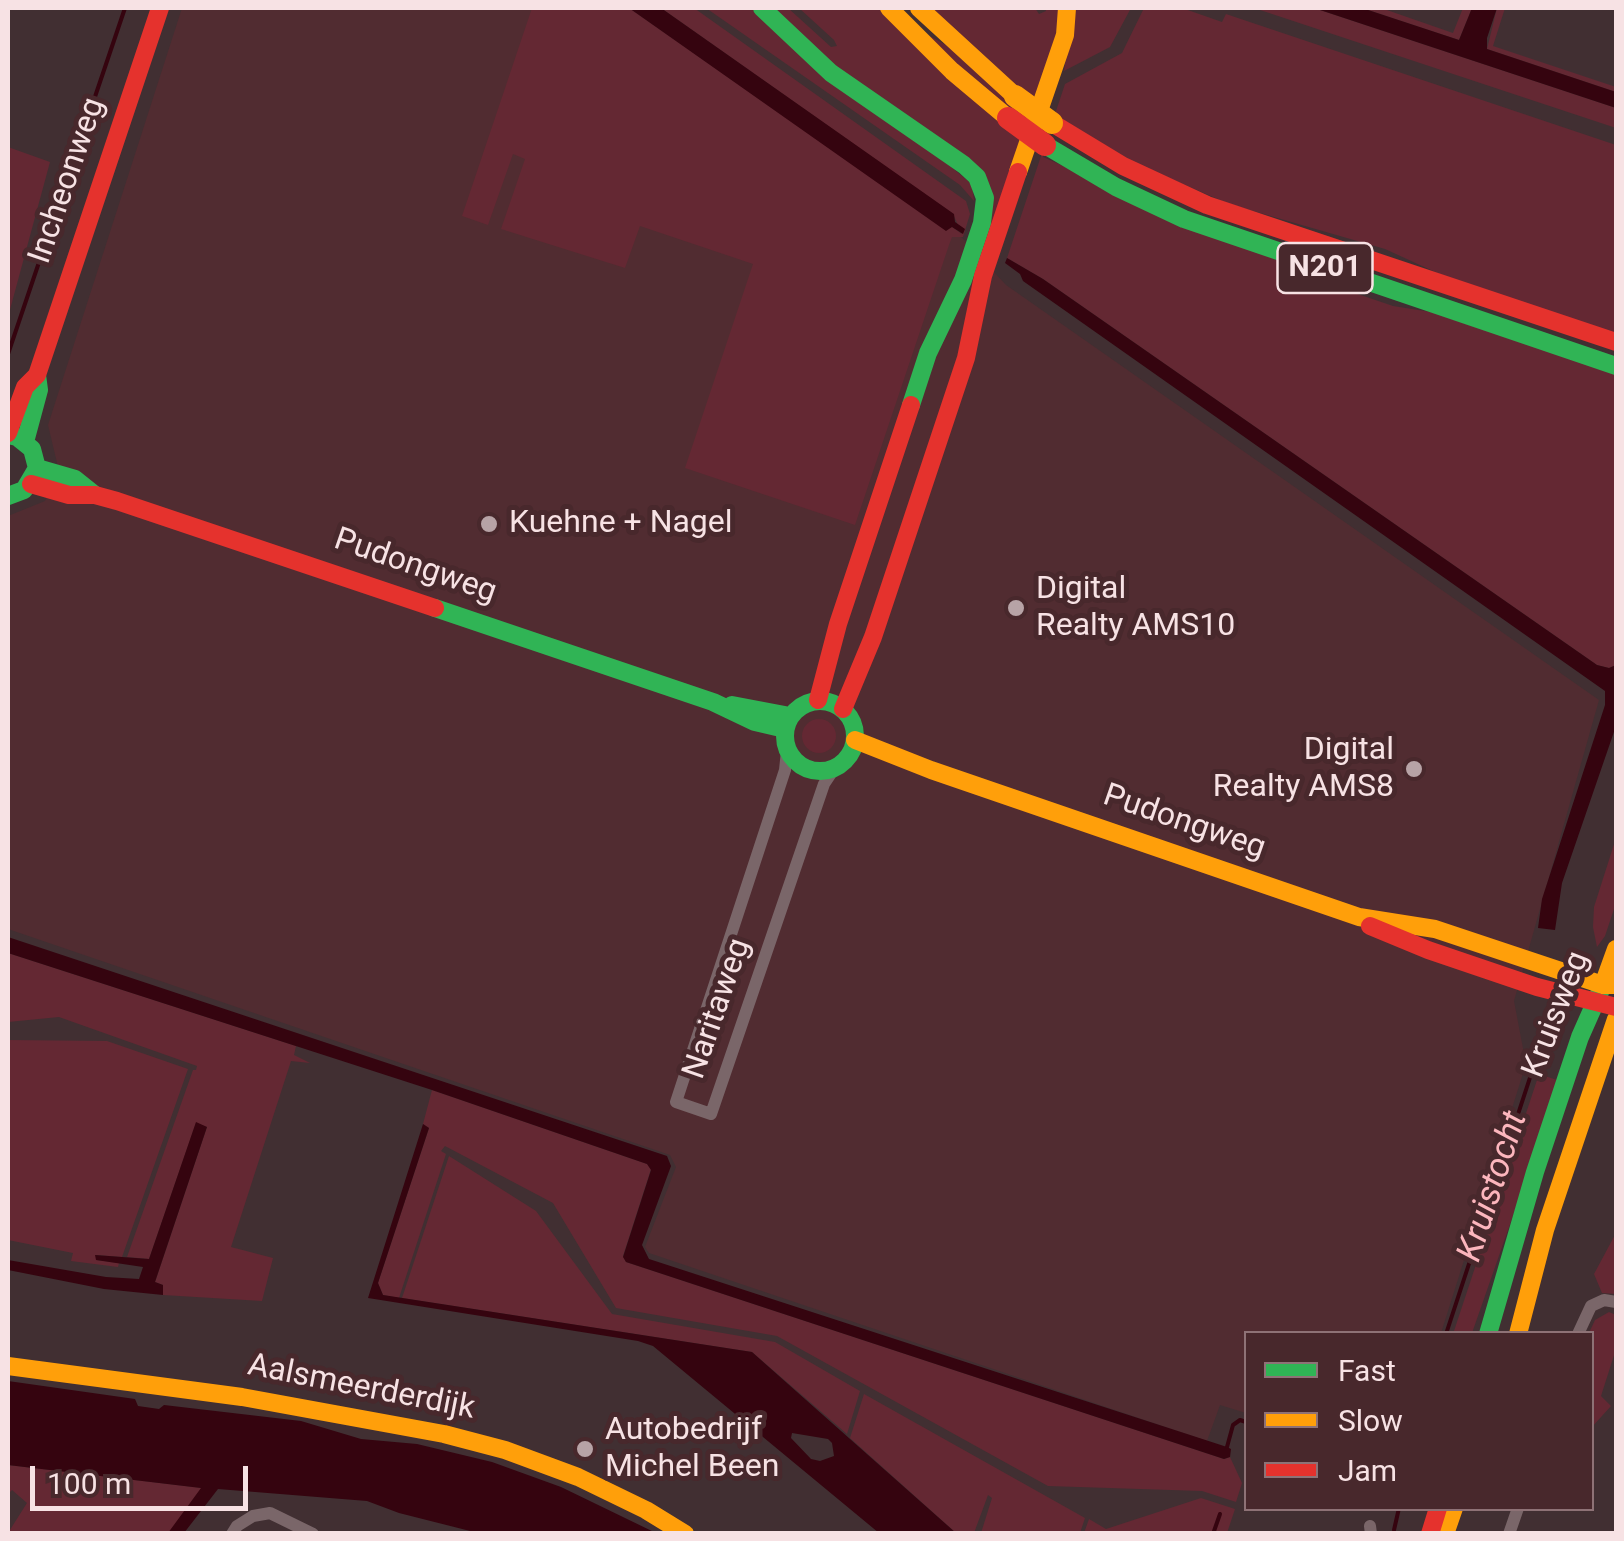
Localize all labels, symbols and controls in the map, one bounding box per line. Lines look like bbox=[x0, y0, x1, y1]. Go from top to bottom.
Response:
street label: Incheonweg bbox=[22, 93, 114, 269]
road number: N201 bbox=[1278, 243, 1372, 293]
place label: Kuehne + Nagel bbox=[509, 505, 733, 543]
marker: Kuehne + Nagel bbox=[478, 513, 500, 535]
street label: Pudongweg bbox=[329, 521, 501, 613]
place label: Digital Realty AMS10 bbox=[1036, 571, 1235, 646]
marker: Digital Realty AMS10 bbox=[1005, 597, 1027, 619]
place label: Digital Realty AMS8 bbox=[1213, 732, 1394, 807]
marker: Digital Realty AMS8 bbox=[1403, 758, 1425, 780]
street label: Pudongweg bbox=[1098, 777, 1270, 869]
street label: Naritaweg bbox=[676, 934, 760, 1084]
street label: Kruisweg bbox=[1515, 947, 1599, 1083]
water label: Kruistocht bbox=[1450, 1107, 1538, 1267]
legend bbox=[1244, 1331, 1594, 1511]
street label: Aalsmeerderdijk bbox=[244, 1347, 478, 1429]
text: Fast bbox=[1338, 1353, 1396, 1388]
text: Slow bbox=[1338, 1403, 1403, 1438]
place label: Autobedrijf Michel Been bbox=[605, 1412, 779, 1487]
marker: Autobedrijf Michel Been bbox=[574, 1438, 596, 1460]
scale bar bbox=[35, 1446, 252, 1508]
text: Jam bbox=[1338, 1453, 1397, 1488]
text: 100 m bbox=[47, 1466, 131, 1501]

